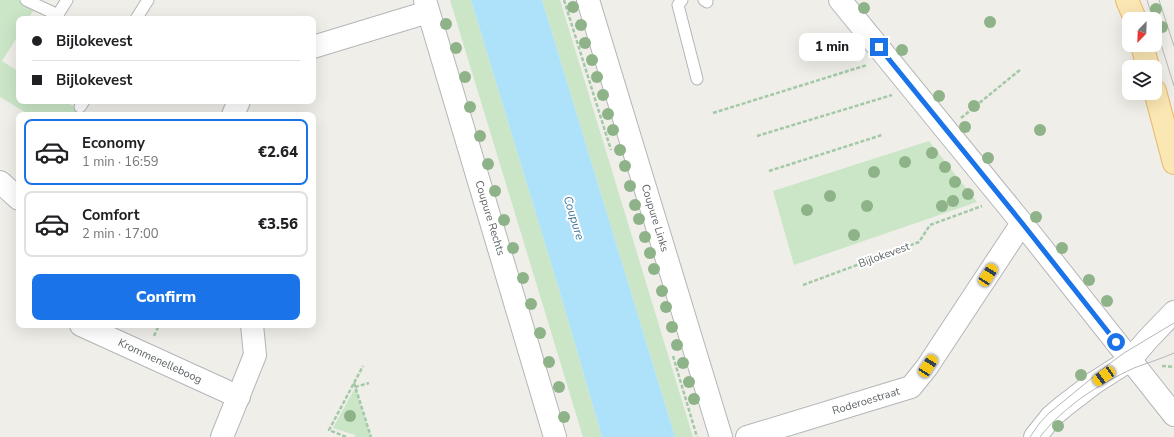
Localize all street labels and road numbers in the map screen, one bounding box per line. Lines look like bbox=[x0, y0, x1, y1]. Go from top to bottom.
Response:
street label: Coupure Rechts bbox=[471, 179, 509, 257]
street label: Coupure Links bbox=[638, 182, 672, 254]
street label: Bijlokevest bbox=[856, 239, 912, 271]
street label: Krommenelleboog bbox=[116, 335, 204, 387]
street label: Roderoestraat bbox=[830, 384, 902, 418]

